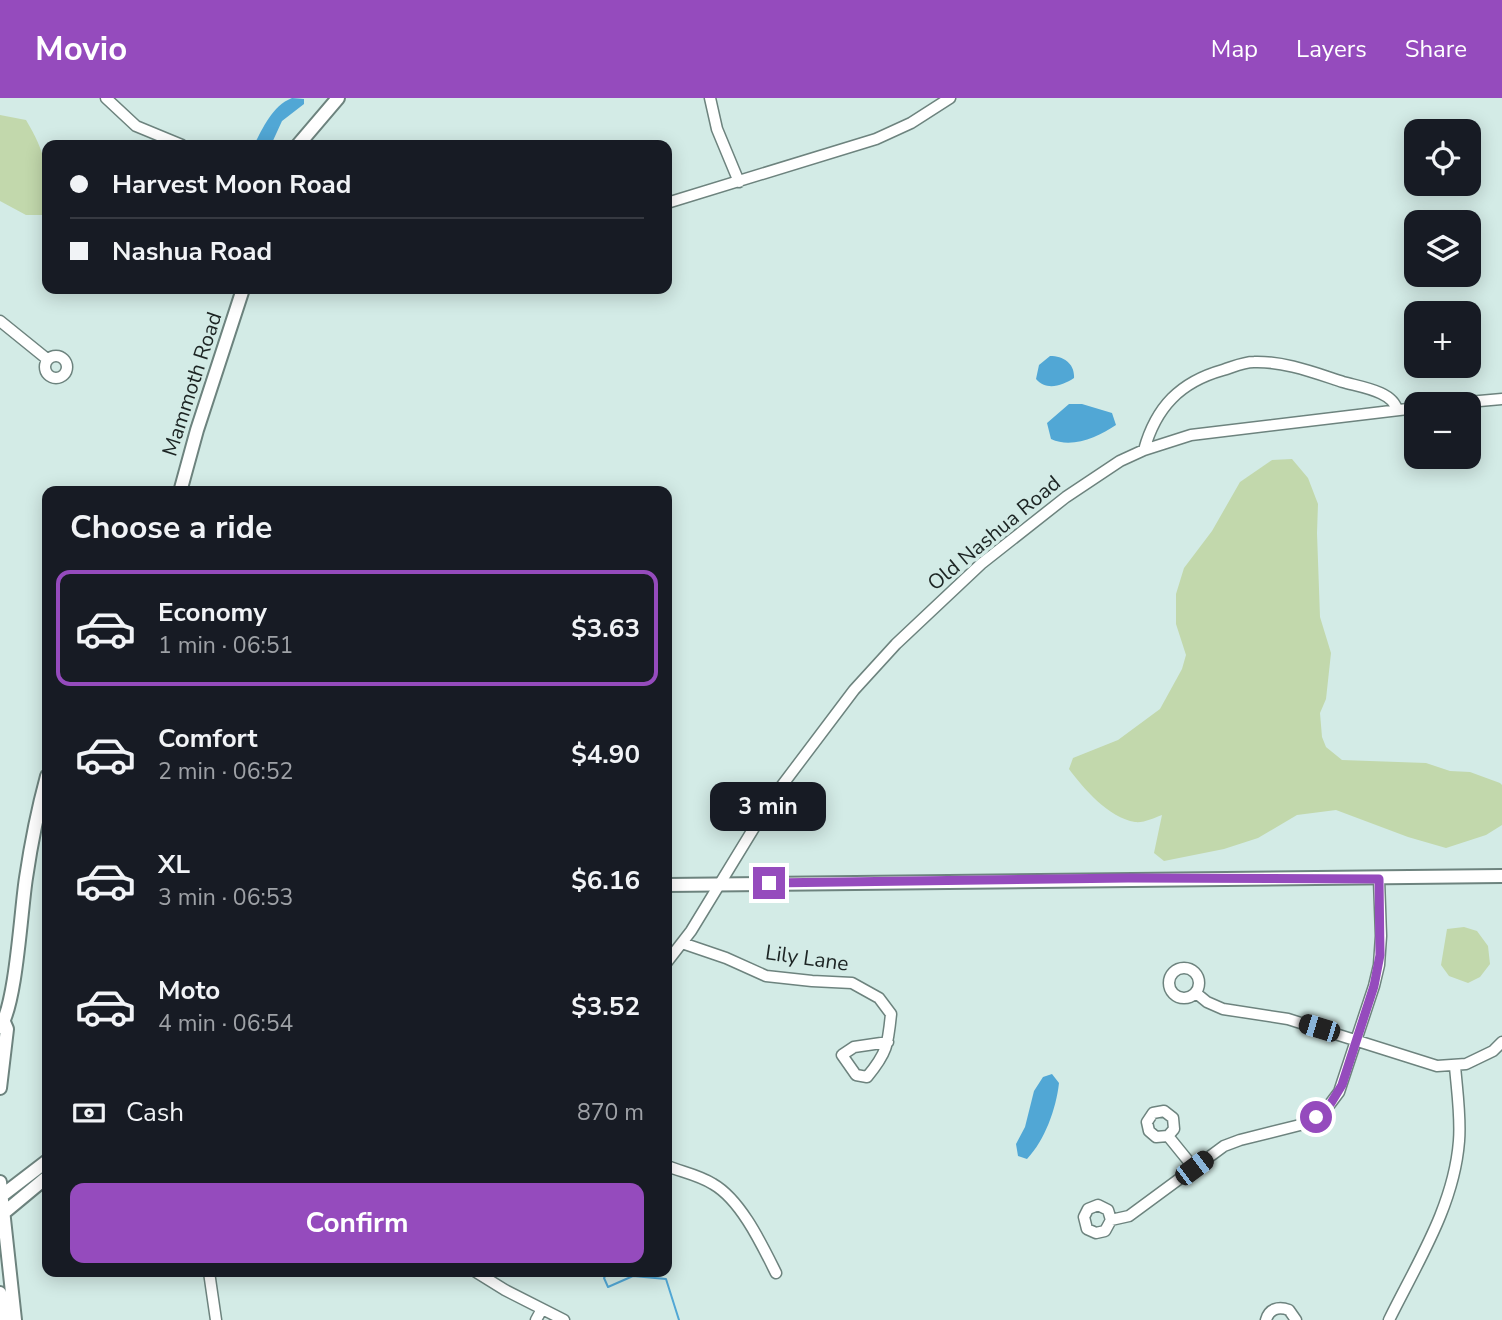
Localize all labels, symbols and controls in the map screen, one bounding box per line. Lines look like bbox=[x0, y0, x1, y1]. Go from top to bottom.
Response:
text: Movio bbox=[35, 27, 127, 72]
text: Map bbox=[1211, 33, 1258, 65]
text: Layers bbox=[1296, 33, 1367, 65]
text: Share bbox=[1405, 33, 1467, 65]
map controls bbox=[1404, 119, 1481, 469]
button: locate bbox=[1404, 119, 1481, 196]
text: Harvest Moon Road bbox=[112, 167, 351, 202]
button: layers bbox=[1404, 210, 1481, 287]
text: Nashua Road bbox=[112, 234, 272, 269]
button: + bbox=[1404, 301, 1481, 378]
street label: Mammoth Road bbox=[155, 308, 229, 460]
button: − bbox=[1404, 392, 1481, 469]
street label: Old Nashua Road bbox=[922, 469, 1066, 597]
text: Choose a ride bbox=[70, 506, 272, 549]
text: Economy bbox=[158, 595, 267, 630]
icon: car bbox=[74, 597, 137, 660]
text: $3.63 bbox=[571, 611, 640, 646]
text: 1 min · 06:51 bbox=[158, 630, 293, 661]
text: Comfort bbox=[158, 721, 258, 756]
icon: car bbox=[74, 723, 137, 786]
text: $4.90 bbox=[571, 737, 640, 772]
text: 2 min · 06:52 bbox=[158, 756, 293, 787]
callout: 3 min bbox=[711, 782, 827, 830]
text: 3 min bbox=[738, 791, 798, 822]
text: XL bbox=[158, 847, 190, 882]
icon: car bbox=[74, 849, 137, 912]
text: $6.16 bbox=[571, 863, 640, 898]
route end bbox=[753, 867, 785, 899]
text: 3 min · 06:53 bbox=[158, 882, 293, 913]
street label: Lily Lane bbox=[763, 938, 851, 978]
text: Moto bbox=[158, 973, 220, 1008]
icon: car bbox=[74, 975, 137, 1038]
text: $3.52 bbox=[571, 989, 640, 1024]
text: 4 min · 06:54 bbox=[158, 1008, 293, 1039]
car bbox=[1296, 1012, 1343, 1044]
icon: cash bbox=[70, 1094, 108, 1132]
text: Cash bbox=[126, 1095, 184, 1130]
text: 870 m bbox=[577, 1097, 644, 1128]
route start bbox=[1300, 1101, 1332, 1133]
car bbox=[1171, 1147, 1218, 1189]
button: Confirm bbox=[70, 1183, 644, 1263]

